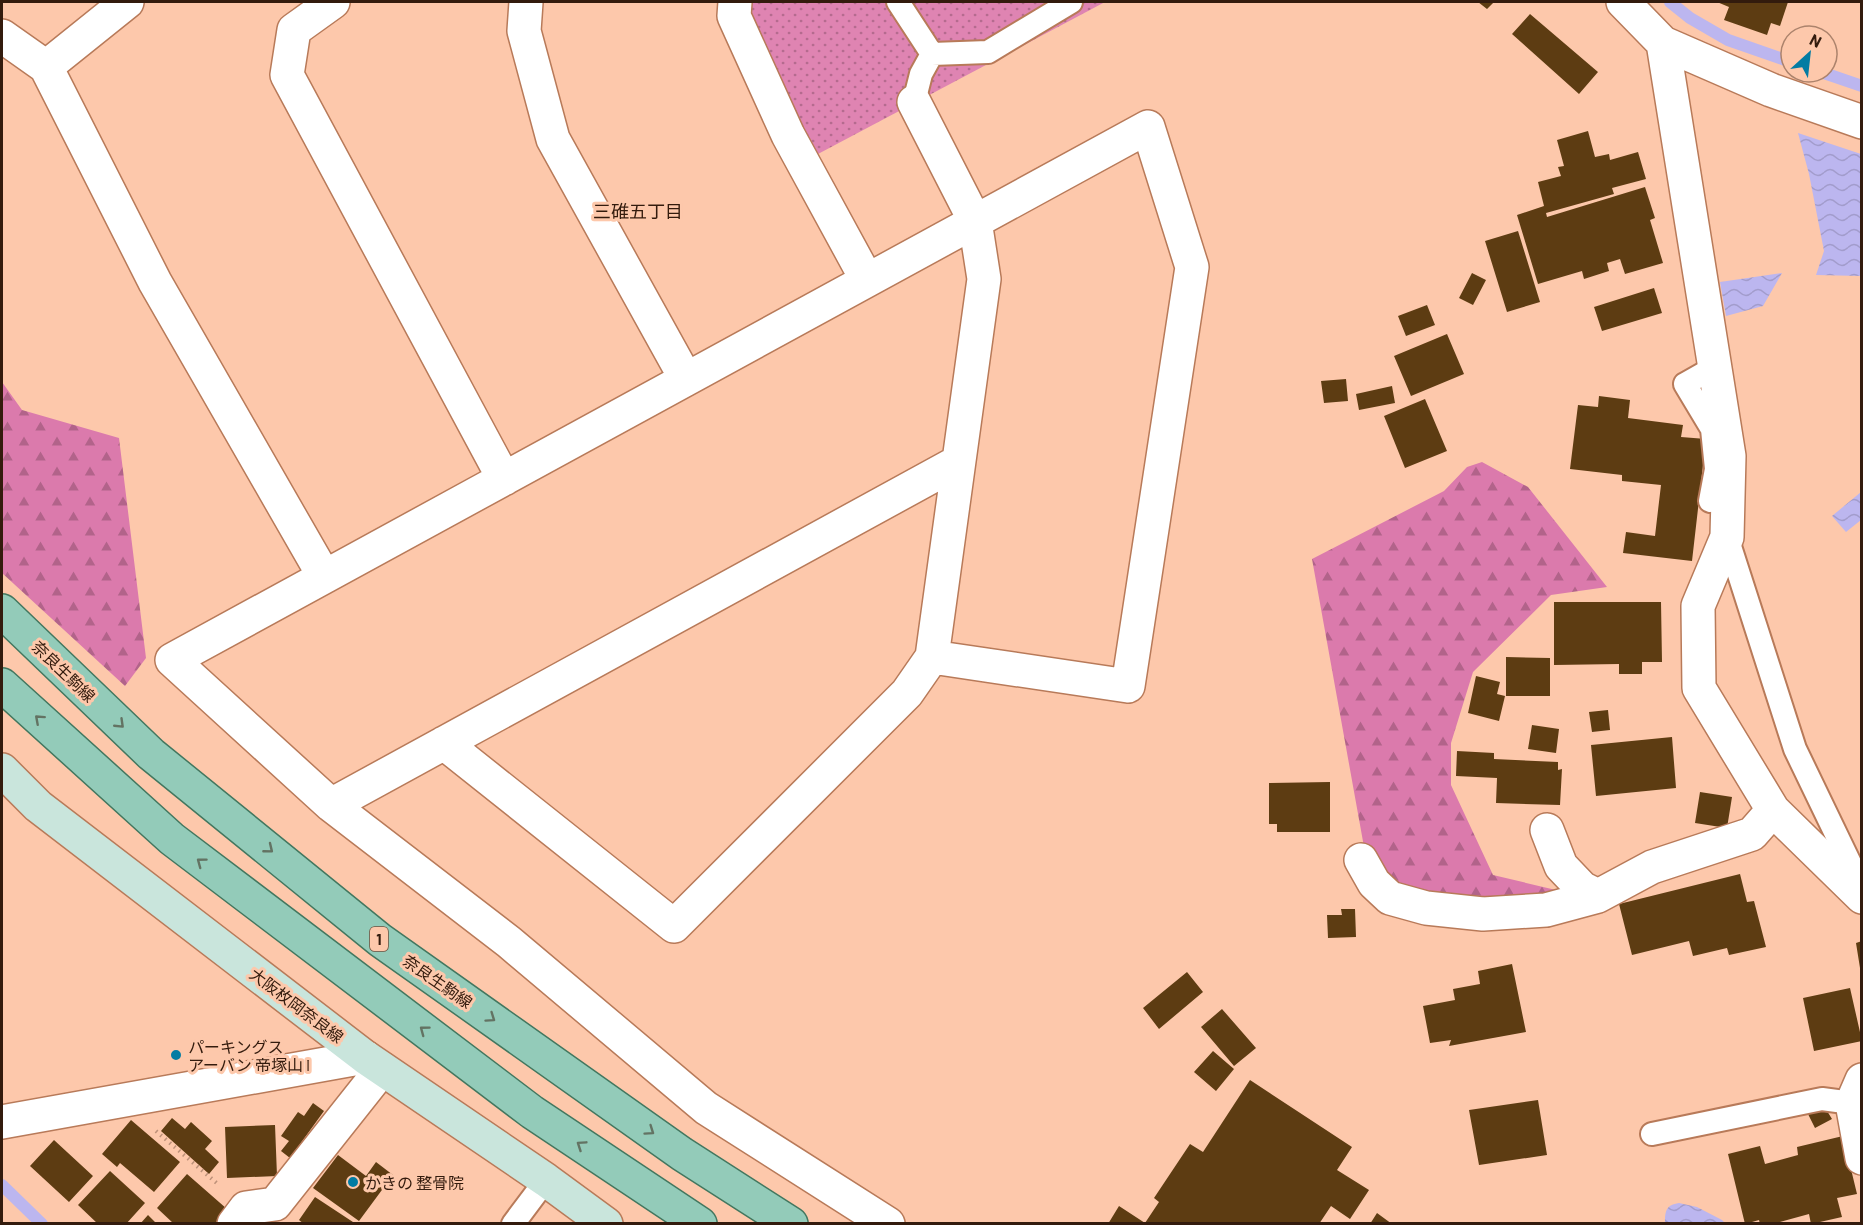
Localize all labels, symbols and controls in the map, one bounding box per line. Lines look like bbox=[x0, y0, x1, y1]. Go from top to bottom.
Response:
north arrow bbox=[1779, 24, 1839, 84]
text: N bbox=[1807, 29, 1825, 51]
district label: 三碓五丁目 bbox=[593, 200, 683, 222]
street label: 奈良生駒線 bbox=[29, 636, 99, 706]
one-way arrow bbox=[36, 715, 46, 726]
one-way arrow bbox=[112, 716, 123, 727]
one-way arrow bbox=[262, 842, 273, 853]
one-way arrow bbox=[197, 858, 208, 869]
road number: 1 bbox=[370, 927, 388, 951]
street label: 奈良生駒線 bbox=[400, 950, 476, 1012]
street label: 大阪枚岡奈良線 bbox=[247, 964, 347, 1046]
one-way arrow bbox=[484, 1011, 495, 1022]
one-way arrow bbox=[419, 1026, 430, 1037]
place label: パーキングス アーバン 帝塚山 I bbox=[188, 1037, 310, 1074]
marker: パーキングス アーバン 帝塚山 I bbox=[169, 1048, 183, 1062]
one-way arrow bbox=[643, 1124, 654, 1135]
one-way arrow bbox=[577, 1141, 588, 1152]
place label: かきの 整骨院 bbox=[365, 1173, 464, 1192]
marker: かきの 整骨院 bbox=[346, 1175, 360, 1189]

